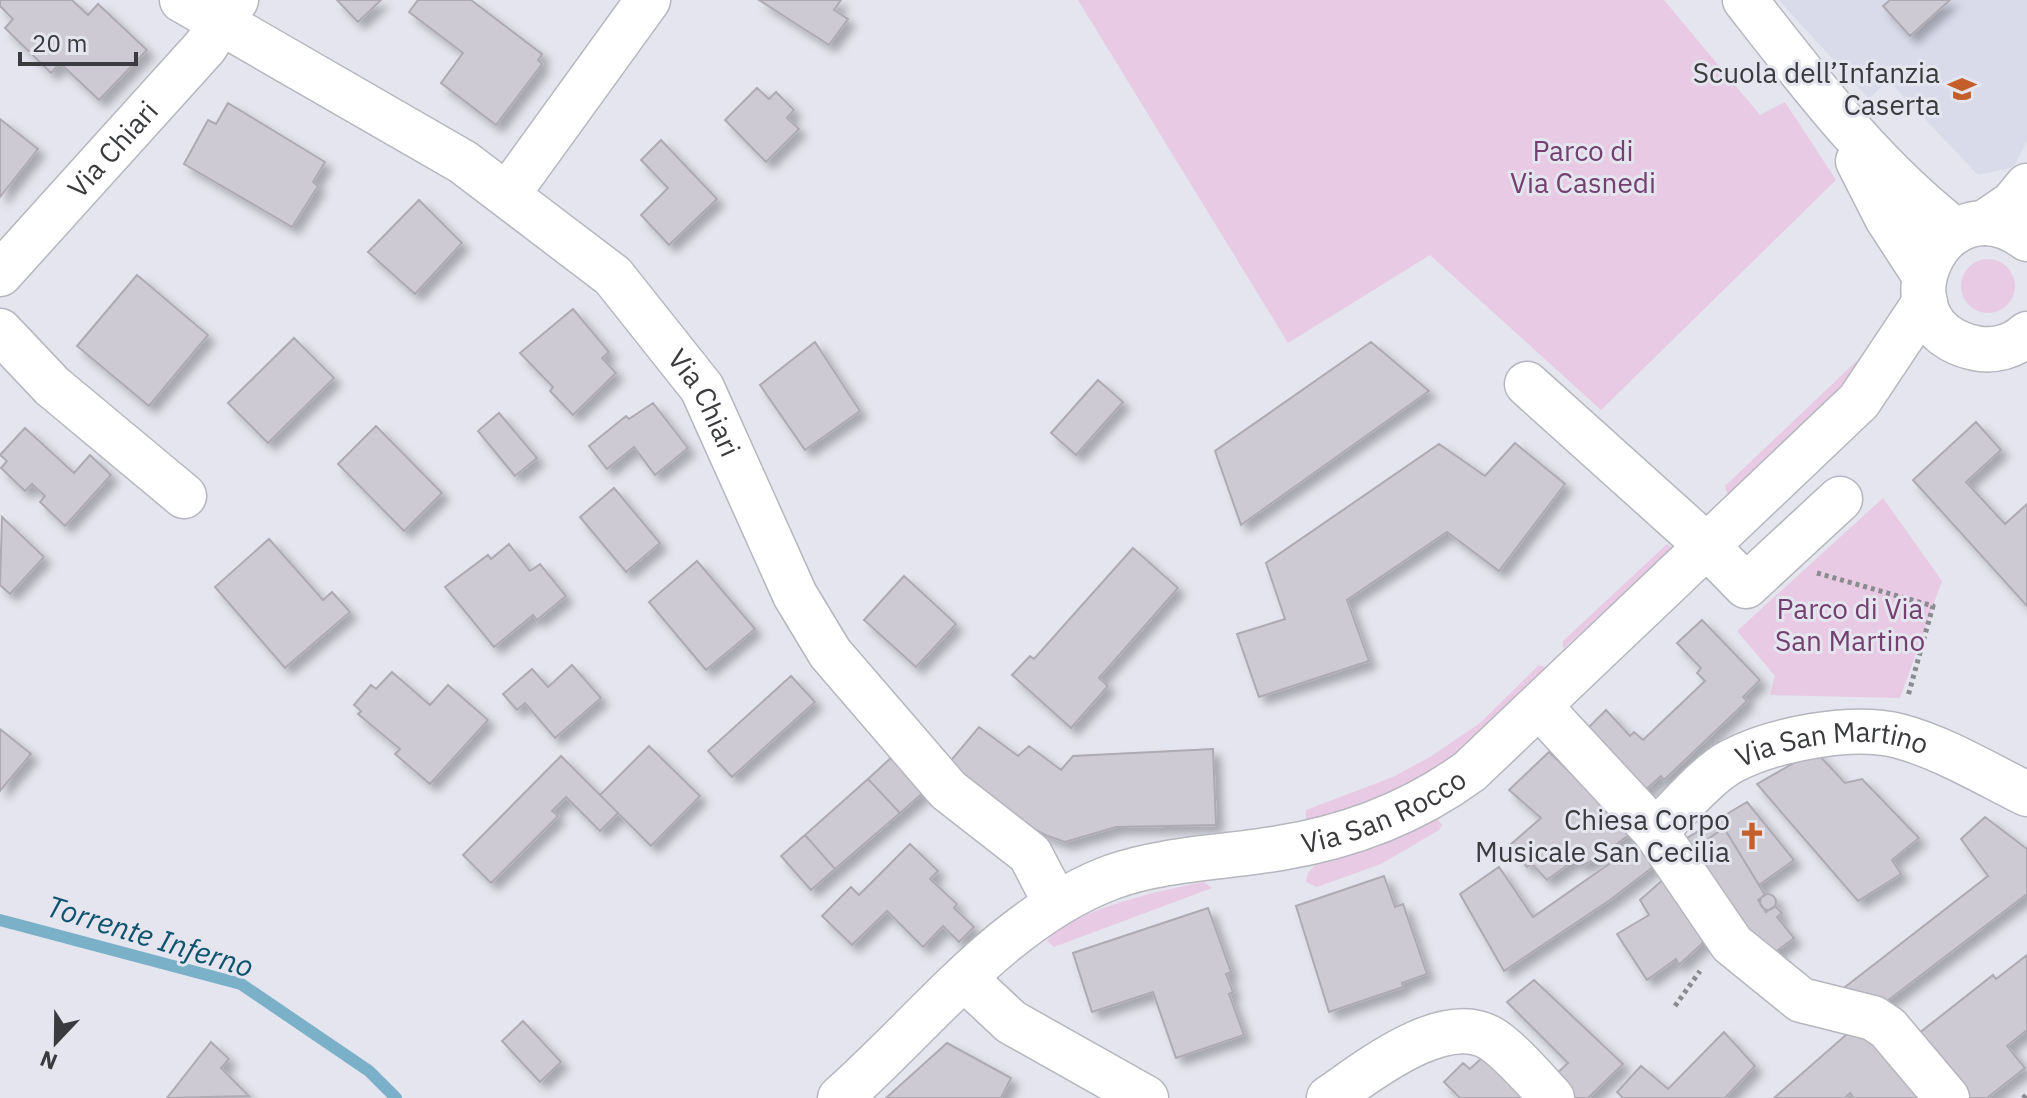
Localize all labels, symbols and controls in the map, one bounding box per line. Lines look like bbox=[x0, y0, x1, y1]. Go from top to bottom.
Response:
scale bar bbox=[20, 16, 136, 66]
text: 20 m bbox=[32, 27, 87, 59]
place label: Scuola dell’Infanzia Caserta bbox=[1693, 54, 1940, 123]
school or university icon: Scuola dell’Infanzia Caserta bbox=[1947, 74, 1977, 104]
street label: Via Chiari bbox=[59, 93, 166, 205]
park label: Parco di Via Casnedi bbox=[1510, 132, 1656, 201]
street label: Via Chiari bbox=[660, 341, 749, 462]
park label: Parco di Via San Martino bbox=[1775, 590, 1925, 659]
street label: Via San Martino bbox=[1729, 713, 1934, 775]
street label: Via San Rocco bbox=[1298, 760, 1473, 862]
place label: Chiesa Corpo Musicale San Cecilia bbox=[1475, 801, 1730, 870]
church icon: Chiesa Corpo Musicale San Cecilia bbox=[1737, 821, 1767, 851]
water label: Torrente Inferno bbox=[42, 886, 259, 986]
north arrow bbox=[16, 1002, 96, 1082]
text: N bbox=[36, 1045, 61, 1077]

